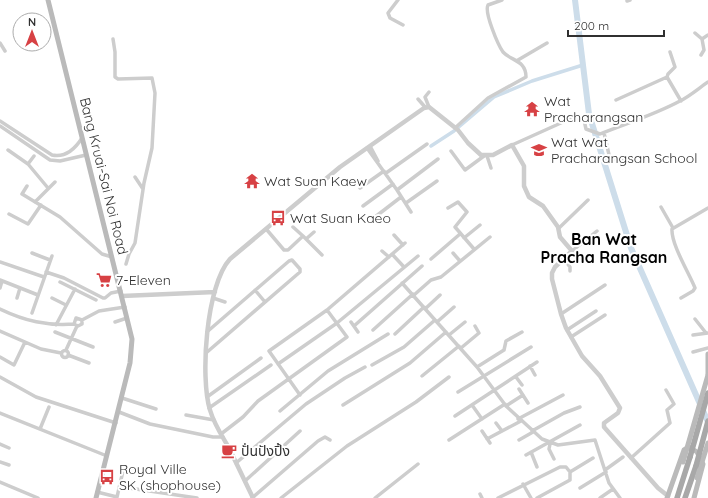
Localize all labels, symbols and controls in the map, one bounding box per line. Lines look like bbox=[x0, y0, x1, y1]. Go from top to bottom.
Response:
north arrow bbox=[12, 12, 52, 52]
scale bar bbox=[568, 12, 664, 38]
text: N bbox=[28, 15, 36, 29]
text: 200 m bbox=[574, 18, 609, 33]
place label: Wat Pracharangsan bbox=[544, 92, 643, 126]
street label: Bang Kruai-Sai Noi Road bbox=[76, 96, 132, 256]
temple icon: Wat Pracharangsan bbox=[523, 100, 541, 118]
place label: Wat Wat Pracharangsan School bbox=[551, 133, 697, 167]
school or university icon: Wat Wat Pracharangsan School bbox=[530, 141, 548, 159]
temple icon: Wat Suan Kaew bbox=[243, 172, 261, 190]
place label: Wat Suan Kaew bbox=[264, 172, 368, 190]
bus stop icon: Wat Suan Kaeo bbox=[269, 209, 287, 227]
place label: Wat Suan Kaeo bbox=[290, 209, 391, 227]
district label: Ban Wat Pracha Rangsan bbox=[541, 229, 667, 267]
supermarket icon: 7-Eleven bbox=[95, 271, 113, 289]
place label: 7-Eleven bbox=[116, 271, 171, 289]
cafe icon: ปั่นปังปิ้ง bbox=[220, 442, 238, 460]
place label: ปั่นปังปิ้ง bbox=[241, 442, 290, 460]
place label: Royal Ville SK (shophouse) bbox=[119, 460, 221, 494]
bus stop icon: Royal Ville SK (shophouse) bbox=[98, 468, 116, 486]

